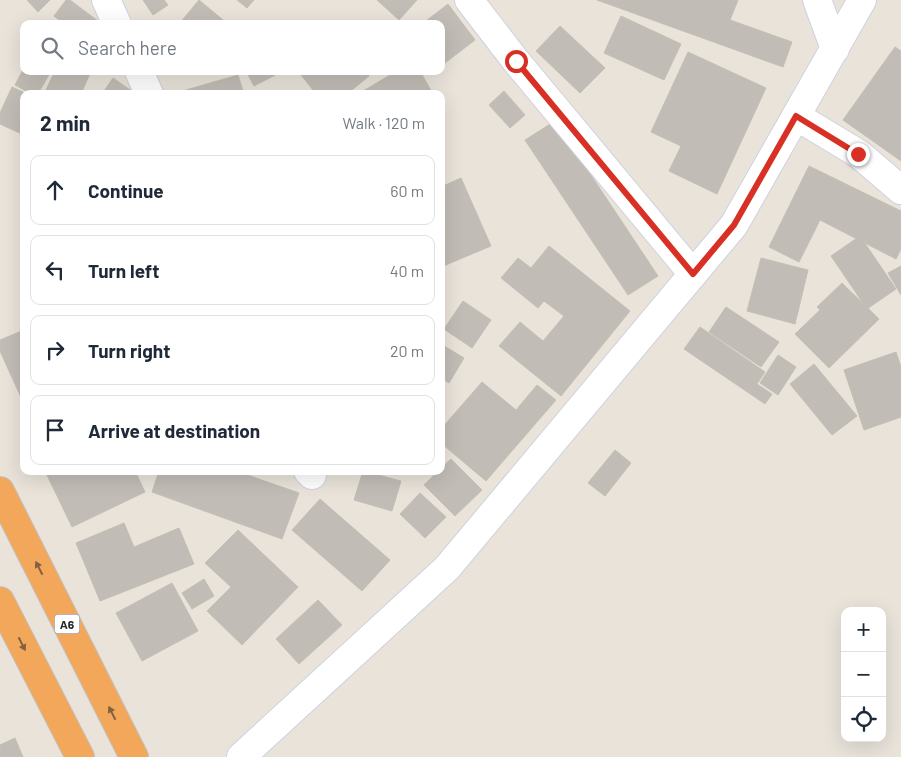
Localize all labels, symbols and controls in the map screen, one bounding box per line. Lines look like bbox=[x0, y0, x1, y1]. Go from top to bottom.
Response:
search box bbox=[20, 20, 445, 75]
icon: search bbox=[38, 34, 66, 62]
text: Search here bbox=[78, 36, 177, 59]
route start bbox=[505, 50, 528, 73]
text: 2 min bbox=[40, 110, 90, 135]
text: Walk · 120 m bbox=[342, 113, 425, 132]
route end bbox=[847, 143, 870, 166]
icon: ahead bbox=[41, 176, 69, 204]
text: Continue bbox=[88, 179, 164, 202]
text: 60 m bbox=[390, 181, 424, 200]
icon: left bbox=[41, 256, 69, 284]
text: Turn left bbox=[88, 259, 159, 282]
text: 40 m bbox=[390, 261, 424, 280]
icon: right bbox=[41, 336, 69, 364]
text: Turn right bbox=[88, 339, 170, 362]
text: 20 m bbox=[390, 341, 424, 360]
icon: arrive bbox=[41, 416, 69, 444]
text: Arrive at destination bbox=[88, 419, 260, 442]
one-way arrow bbox=[35, 561, 43, 576]
map controls bbox=[841, 607, 886, 742]
button: + bbox=[841, 607, 886, 652]
road number: A6 bbox=[54, 614, 80, 634]
one-way arrow bbox=[18, 637, 26, 651]
button: − bbox=[841, 652, 886, 697]
button: locate bbox=[841, 697, 886, 742]
one-way arrow bbox=[108, 706, 116, 721]

